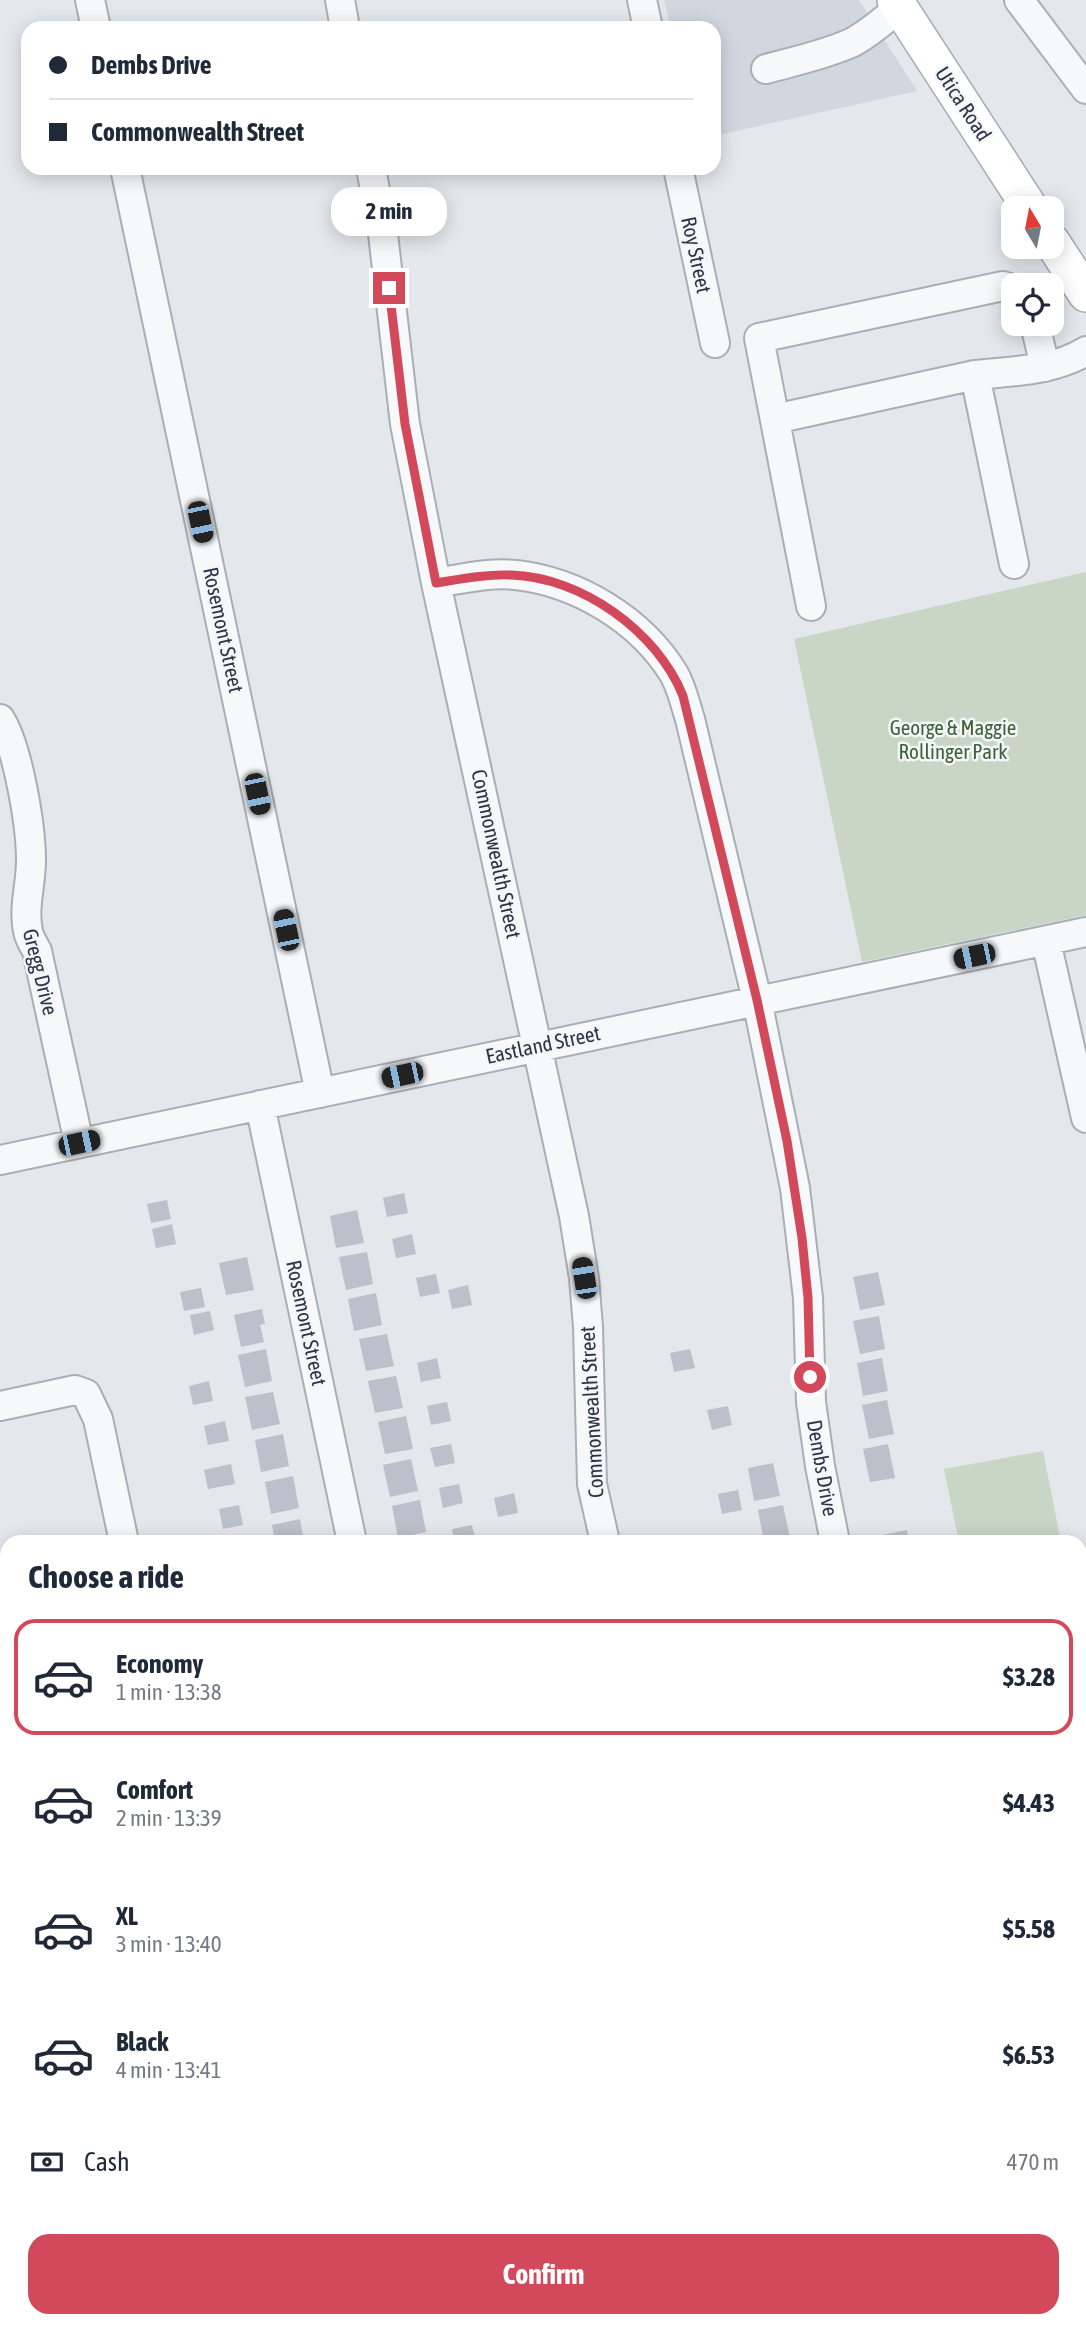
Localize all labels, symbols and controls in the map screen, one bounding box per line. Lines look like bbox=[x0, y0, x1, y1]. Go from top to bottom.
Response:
text: Dembs Drive bbox=[91, 50, 212, 80]
street label: Utica Road bbox=[931, 62, 997, 145]
text: Commonwealth Street bbox=[91, 117, 304, 147]
callout: 2 min bbox=[331, 187, 447, 236]
north arrow bbox=[1001, 196, 1064, 259]
map controls bbox=[1001, 196, 1064, 336]
text: 2 min bbox=[366, 198, 412, 224]
street label: Roy Street bbox=[677, 214, 717, 295]
route end bbox=[373, 272, 405, 304]
button: locate bbox=[1001, 273, 1064, 336]
car bbox=[186, 499, 215, 545]
street label: Rosemont Street bbox=[199, 565, 249, 695]
park label: George & Maggie Rollinger Park bbox=[890, 715, 1016, 763]
street label: Commonwealth Street bbox=[467, 767, 527, 940]
car bbox=[243, 771, 272, 817]
car bbox=[272, 907, 301, 953]
street label: Gregg Drive bbox=[19, 926, 63, 1017]
car bbox=[952, 941, 997, 971]
street label: Eastland Street bbox=[483, 1020, 602, 1068]
car bbox=[380, 1060, 425, 1090]
car bbox=[57, 1128, 102, 1158]
car bbox=[571, 1256, 598, 1300]
street label: Rosemont Street bbox=[282, 1258, 332, 1388]
street label: Commonwealth Street bbox=[575, 1326, 607, 1499]
route start bbox=[794, 1361, 826, 1393]
street label: Dembs Drive bbox=[803, 1418, 843, 1518]
text: Choose a ride bbox=[28, 1558, 184, 1595]
icon: car bbox=[32, 1646, 95, 1709]
text: Economy bbox=[116, 1649, 203, 1679]
text: $3.28 bbox=[1003, 1662, 1055, 1692]
text: 1 min · 13:38 bbox=[116, 1679, 222, 1705]
icon: car bbox=[32, 1772, 95, 1835]
text: Comfort bbox=[116, 1775, 193, 1805]
text: $4.43 bbox=[1003, 1788, 1055, 1818]
text: 2 min · 13:39 bbox=[116, 1805, 222, 1831]
icon: car bbox=[32, 1898, 95, 1961]
text: XL bbox=[116, 1901, 138, 1931]
text: $5.58 bbox=[1003, 1914, 1055, 1944]
text: 3 min · 13:40 bbox=[116, 1931, 222, 1957]
icon: car bbox=[32, 2024, 95, 2087]
text: Black bbox=[116, 2027, 168, 2057]
text: $6.53 bbox=[1003, 2040, 1055, 2070]
text: 4 min · 13:41 bbox=[116, 2057, 222, 2083]
icon: cash bbox=[28, 2143, 66, 2181]
text: Cash bbox=[84, 2147, 130, 2177]
text: 470 m bbox=[1007, 2149, 1059, 2175]
button: Confirm bbox=[28, 2234, 1059, 2314]

